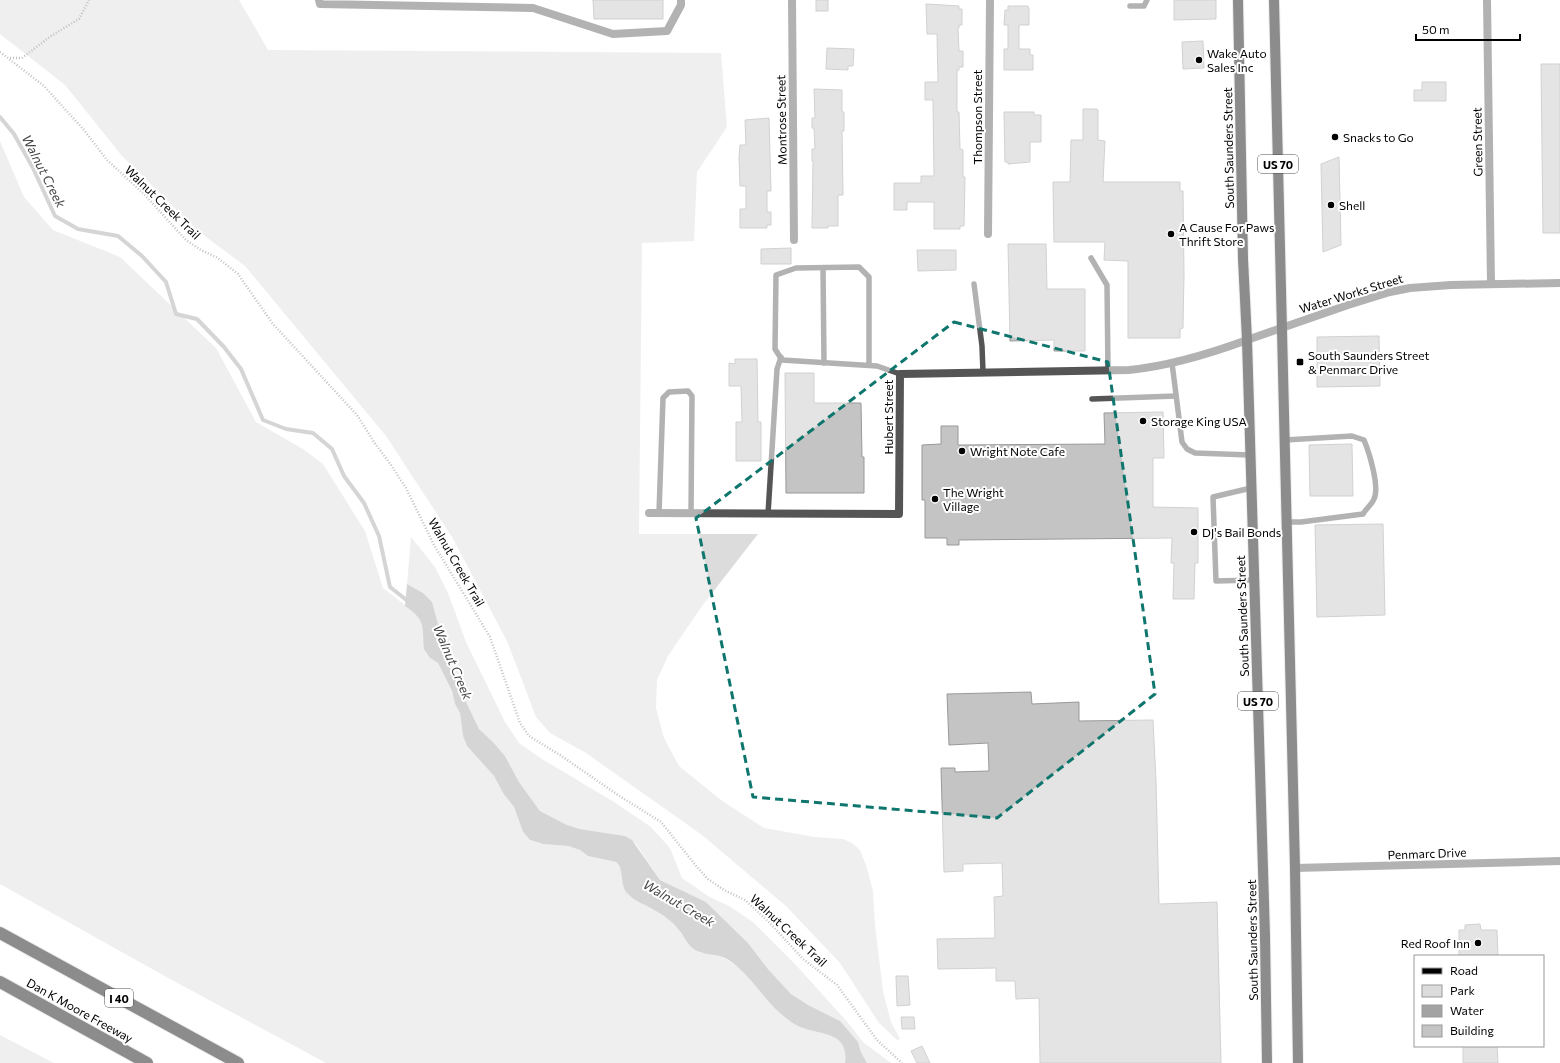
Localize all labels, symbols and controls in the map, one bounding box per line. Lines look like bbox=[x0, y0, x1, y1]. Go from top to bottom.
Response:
scale bar bbox=[1416, 16, 1520, 42]
text: 50 m bbox=[1422, 22, 1450, 36]
place label: Wake Auto Sales Inc bbox=[1207, 46, 1267, 74]
marker: Wake Auto Sales Inc bbox=[1194, 55, 1204, 65]
street label: Thompson Street bbox=[970, 69, 984, 164]
street label: Montrose Street bbox=[773, 75, 789, 165]
street label: South Saunders Street bbox=[1220, 87, 1236, 209]
street label: Green Street bbox=[1469, 107, 1485, 177]
place label: Snacks to Go bbox=[1343, 130, 1414, 144]
water label: Walnut Creek bbox=[19, 132, 70, 211]
marker: Snacks to Go bbox=[1330, 132, 1340, 142]
road number: US 70 bbox=[1258, 155, 1298, 173]
street label: Walnut Creek Trail bbox=[122, 162, 204, 242]
place label: Shell bbox=[1339, 198, 1365, 212]
marker: Shell bbox=[1326, 200, 1336, 210]
place label: A Cause For Paws Thrift Store bbox=[1179, 220, 1274, 248]
marker: A Cause For Paws Thrift Store bbox=[1166, 229, 1176, 239]
street label: Water Works Street bbox=[1297, 271, 1405, 315]
place label: South Saunders Street & Penmarc Drive bbox=[1308, 348, 1429, 376]
marker: South Saunders Street & Penmarc Drive bbox=[1295, 357, 1305, 367]
street label: Hubert Street bbox=[881, 379, 895, 455]
place label: Storage King USA bbox=[1151, 414, 1247, 428]
marker: Storage King USA bbox=[1138, 416, 1148, 426]
place label: Wright Note Cafe bbox=[970, 444, 1065, 458]
marker: Wright Note Cafe bbox=[957, 446, 967, 456]
place label: The Wright Village bbox=[943, 485, 1004, 513]
marker: The Wright Village bbox=[930, 494, 940, 504]
street label: Walnut Creek Trail bbox=[426, 515, 488, 609]
place label: DJ's Bail Bonds bbox=[1202, 525, 1281, 540]
marker: DJ's Bail Bonds bbox=[1189, 527, 1199, 537]
street label: South Saunders Street bbox=[1233, 555, 1251, 677]
water label: Walnut Creek bbox=[430, 622, 476, 703]
road number: US 70 bbox=[1238, 692, 1278, 710]
street label: Penmarc Drive bbox=[1387, 845, 1467, 861]
water label: Walnut Creek bbox=[640, 876, 718, 930]
street label: South Saunders Street bbox=[1244, 879, 1260, 1001]
street label: Walnut Creek Trail bbox=[748, 891, 830, 969]
place label: Red Roof Inn bbox=[1401, 936, 1470, 950]
marker: Red Roof Inn bbox=[1473, 938, 1483, 948]
legend bbox=[1414, 955, 1544, 1047]
text: Road bbox=[1450, 963, 1478, 977]
street label: Dan K Moore Freeway bbox=[24, 975, 136, 1045]
text: Park bbox=[1450, 983, 1476, 997]
road number: I 40 bbox=[105, 989, 133, 1007]
text: Water bbox=[1450, 1003, 1484, 1017]
text: Building bbox=[1450, 1023, 1494, 1037]

